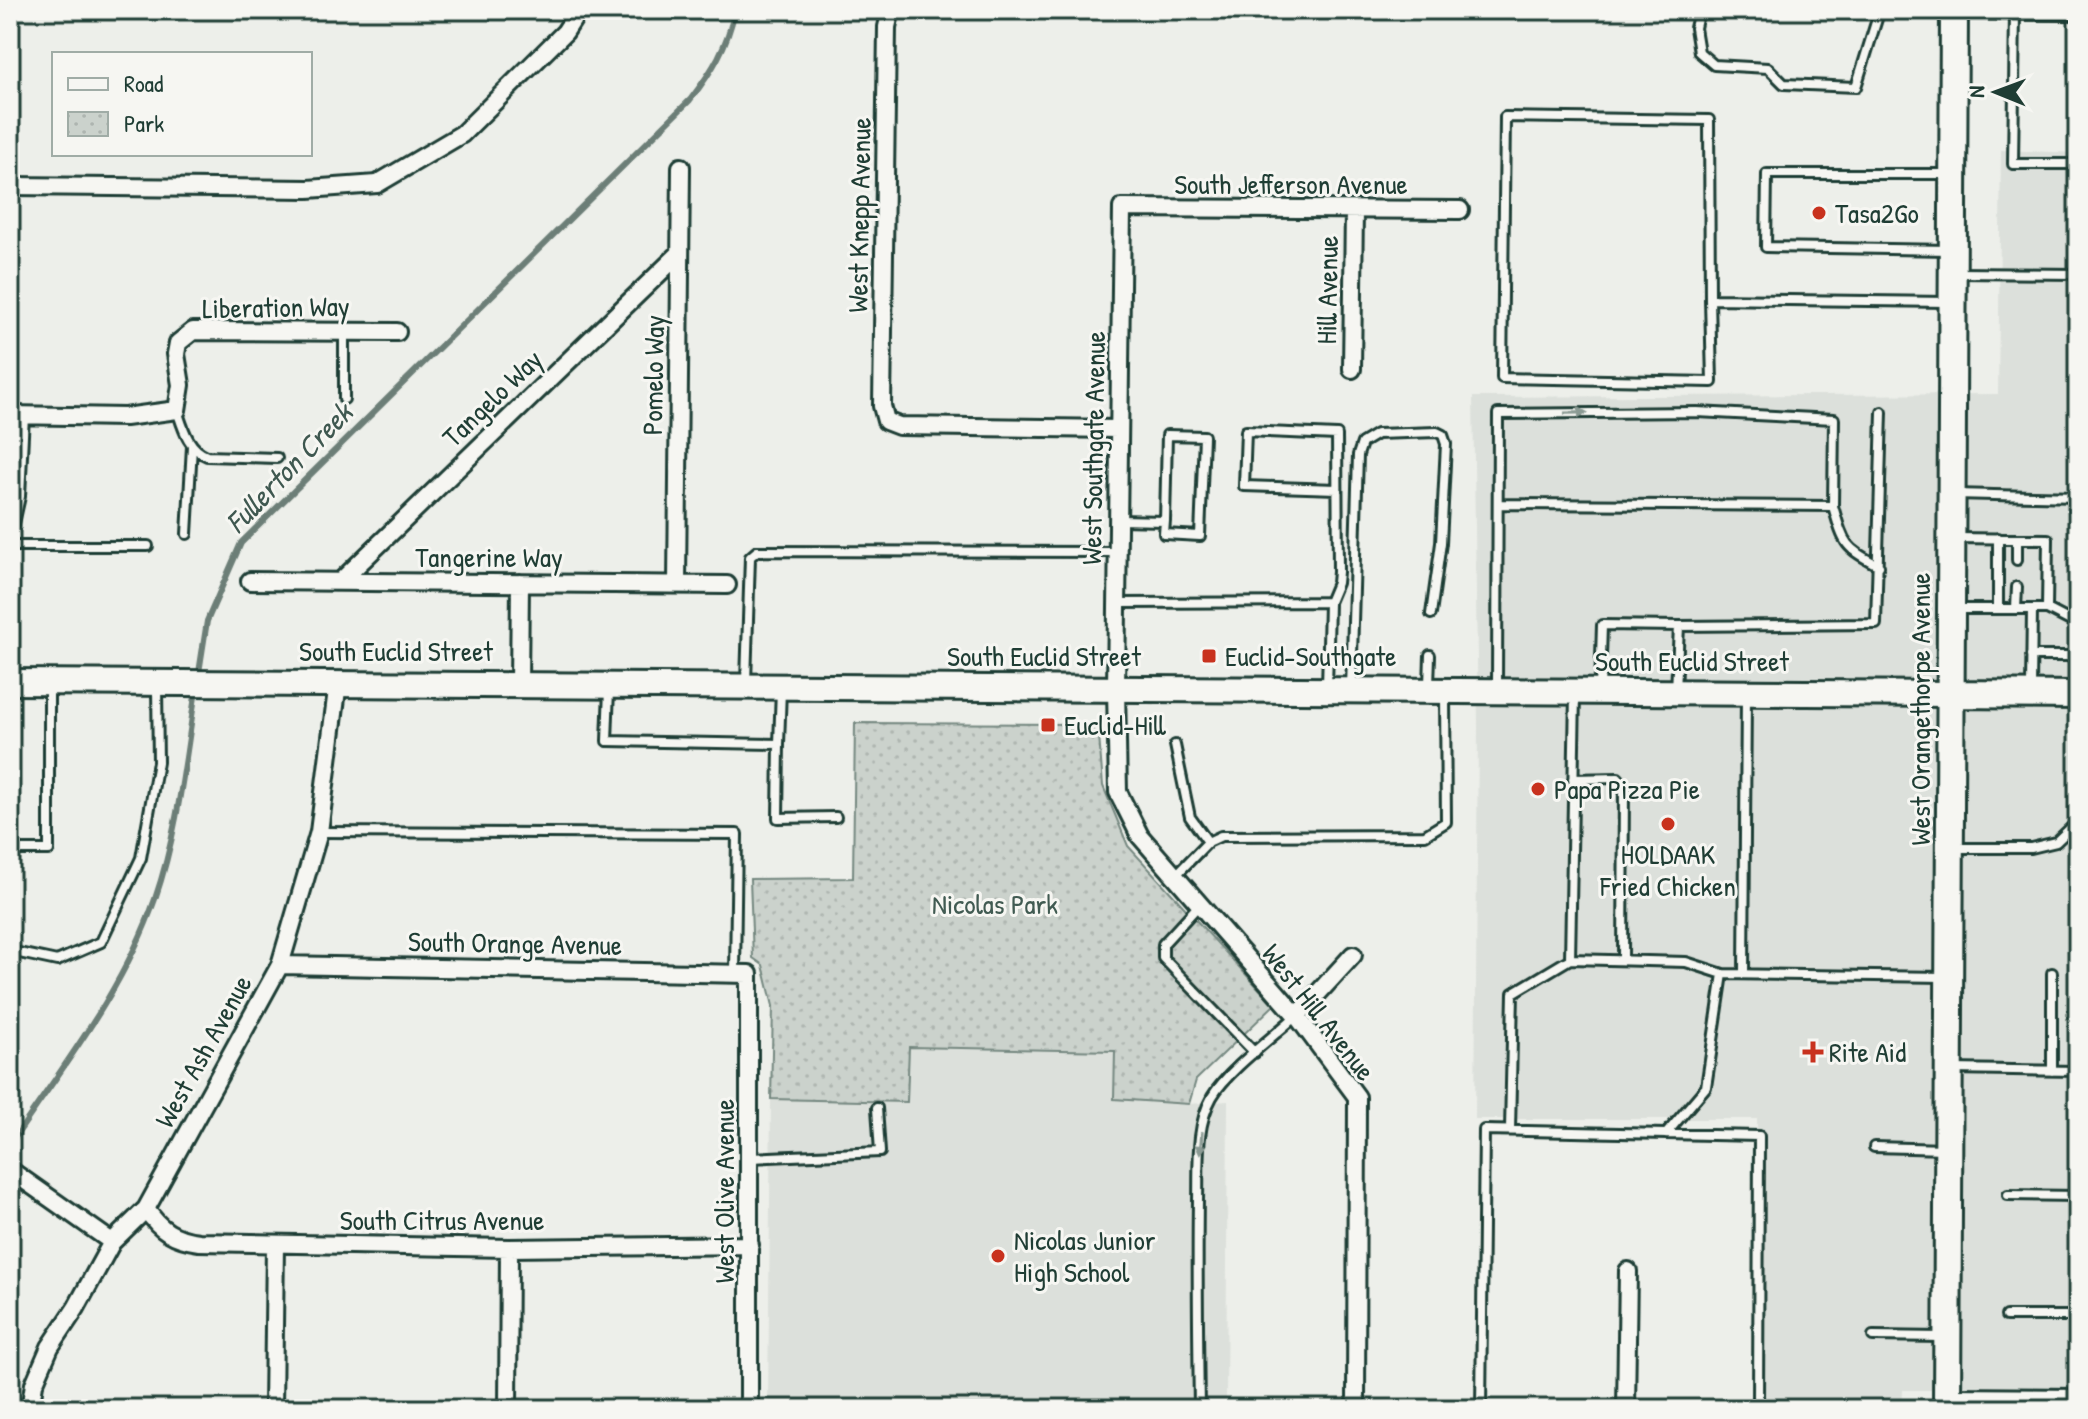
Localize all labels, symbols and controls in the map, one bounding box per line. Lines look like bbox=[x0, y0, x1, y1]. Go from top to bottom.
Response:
legend bbox=[52, 52, 312, 156]
north arrow bbox=[1956, 52, 2036, 132]
text: Road bbox=[124, 67, 163, 99]
text: N bbox=[1961, 85, 1991, 98]
text: Park bbox=[124, 107, 164, 139]
street label: West Knepp Avenue bbox=[838, 117, 880, 313]
street label: South Jefferson Avenue bbox=[1174, 165, 1408, 203]
place label: Tasa2Go bbox=[1835, 194, 1919, 232]
marker: Tasa2Go bbox=[1810, 204, 1828, 222]
street label: Hill Avenue bbox=[1307, 235, 1347, 345]
street label: Liberation Way bbox=[202, 287, 350, 327]
street label: Pomelo Way bbox=[633, 314, 673, 435]
street label: West Southgate Avenue bbox=[1072, 331, 1114, 565]
street label: Tangelo Way bbox=[434, 341, 550, 455]
water label: Fullerton Creek bbox=[216, 392, 362, 541]
one-way arrow bbox=[1564, 407, 1589, 419]
street label: Tangerine Way bbox=[415, 538, 563, 576]
street label: West Orangethorpe Avenue bbox=[1901, 573, 1939, 845]
street label: South Euclid Street bbox=[299, 632, 493, 670]
street label: South Euclid Street bbox=[947, 637, 1141, 675]
place label: Euclid-Southgate bbox=[1225, 637, 1396, 675]
street label: South Euclid Street bbox=[1595, 642, 1789, 680]
marker: Euclid-Southgate bbox=[1200, 647, 1218, 665]
place label: Euclid-Hill bbox=[1064, 706, 1167, 744]
marker: Euclid-Hill bbox=[1039, 716, 1057, 734]
place label: Papa Pizza Pie bbox=[1554, 770, 1700, 808]
marker: Papa Pizza Pie bbox=[1529, 780, 1547, 798]
marker: HOLDAAK Fried Chicken bbox=[1659, 815, 1677, 833]
place label: HOLDAAK Fried Chicken bbox=[1599, 835, 1736, 905]
park label: Nicolas Park bbox=[932, 885, 1058, 923]
street label: South Orange Avenue bbox=[408, 922, 622, 964]
street label: West Hill Avenue bbox=[1254, 936, 1384, 1088]
street label: West Ash Avenue bbox=[145, 968, 261, 1134]
place label: Rite Aid bbox=[1829, 1033, 1906, 1071]
marker: Rite Aid bbox=[1804, 1043, 1822, 1061]
street label: West Olive Avenue bbox=[705, 1099, 743, 1283]
one-way arrow bbox=[1194, 1131, 1207, 1156]
street label: South Citrus Avenue bbox=[340, 1201, 544, 1239]
place label: Nicolas Junior High School bbox=[1014, 1221, 1156, 1291]
marker: Nicolas Junior High School bbox=[989, 1247, 1007, 1265]

